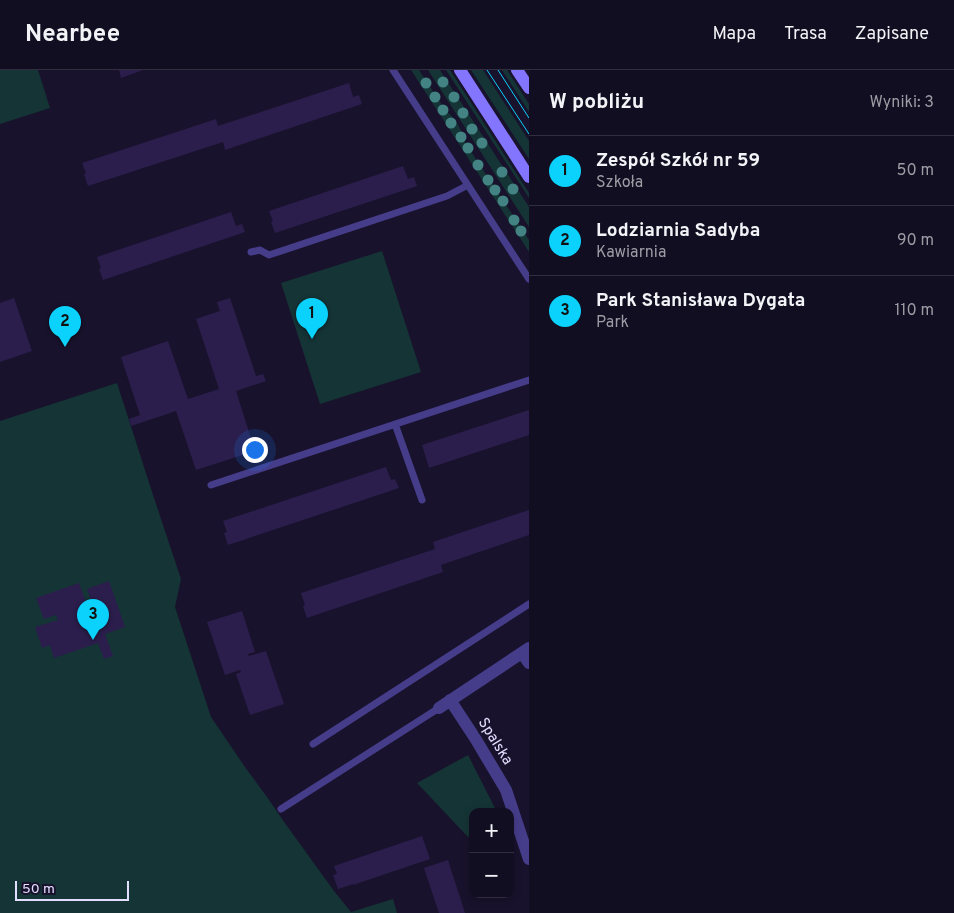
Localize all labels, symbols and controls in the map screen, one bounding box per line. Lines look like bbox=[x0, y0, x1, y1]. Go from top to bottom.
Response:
text: Nearbee bbox=[25, 20, 120, 50]
text: Mapa bbox=[713, 23, 756, 46]
text: Trasa bbox=[784, 23, 827, 46]
text: Zapisane bbox=[855, 23, 929, 46]
text: W pobliżu bbox=[549, 89, 644, 116]
text: Wyniki: 3 bbox=[869, 93, 934, 113]
text: Zespół Szkół nr 59 bbox=[596, 149, 760, 173]
text: 1 bbox=[562, 161, 568, 181]
text: 50 m bbox=[897, 161, 934, 181]
text: Szkoła bbox=[596, 173, 643, 193]
text: Lodziarnia Sadyba bbox=[596, 219, 760, 243]
text: 2 bbox=[560, 231, 570, 251]
text: 90 m bbox=[897, 231, 934, 251]
text: Kawiarnia bbox=[596, 243, 666, 263]
text: Park Stanisława Dygata bbox=[596, 289, 805, 313]
pin: 1 bbox=[296, 298, 328, 339]
text: 3 bbox=[560, 301, 570, 321]
text: 110 m bbox=[894, 301, 934, 321]
pin: 2 bbox=[49, 306, 81, 347]
text: Park bbox=[596, 313, 629, 333]
your location bbox=[242, 437, 268, 463]
pin: 3 bbox=[77, 599, 109, 640]
street label: Spalska bbox=[473, 715, 517, 769]
map controls bbox=[469, 808, 514, 898]
button: + bbox=[469, 808, 514, 853]
button: − bbox=[469, 853, 514, 898]
scale bar bbox=[15, 878, 129, 901]
text: 50 m bbox=[22, 881, 55, 898]

